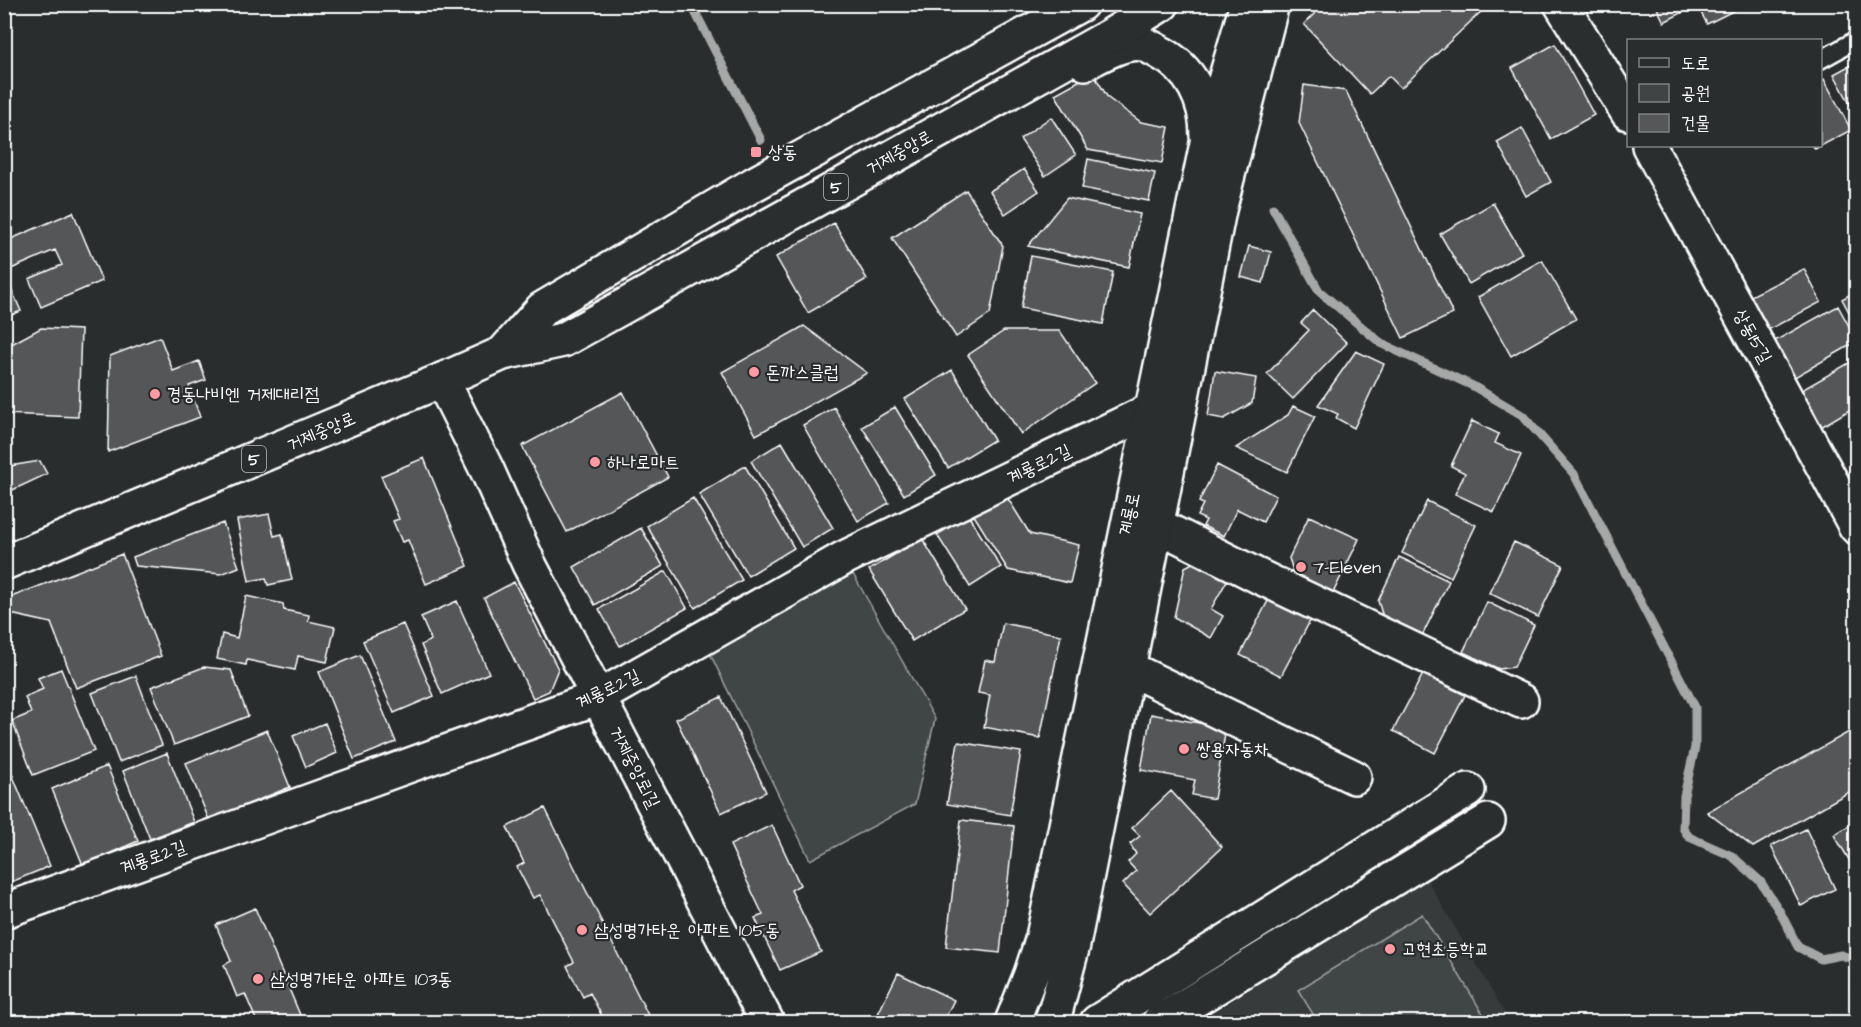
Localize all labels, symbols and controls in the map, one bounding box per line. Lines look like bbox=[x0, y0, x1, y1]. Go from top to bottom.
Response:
legend bbox=[1627, 39, 1822, 147]
text: 도로 bbox=[1681, 51, 1710, 76]
text: 공원 bbox=[1681, 81, 1710, 106]
text: 건물 bbox=[1681, 111, 1710, 136]
street label: 거제중앙로 bbox=[862, 124, 937, 181]
place label: 상동 bbox=[768, 140, 797, 165]
marker: 상동 bbox=[749, 145, 763, 159]
road number: 5 bbox=[824, 174, 848, 200]
street label: 상동15길 bbox=[1727, 305, 1778, 368]
place label: 돈까스클럽 bbox=[766, 360, 838, 385]
marker: 돈까스클럽 bbox=[747, 365, 761, 379]
place label: 경동나비엔 거제대리점 bbox=[167, 382, 320, 407]
marker: 경동나비엔 거제대리점 bbox=[148, 387, 162, 401]
street label: 거제중앙로 bbox=[283, 406, 359, 457]
street label: 계룡로2길 bbox=[1003, 438, 1076, 491]
road number: 5 bbox=[242, 446, 266, 472]
place label: 하나로마트 bbox=[607, 450, 679, 475]
marker: 하나로마트 bbox=[588, 455, 602, 469]
street label: 계룡로 bbox=[1113, 490, 1146, 538]
place label: 7-Eleven bbox=[1313, 555, 1381, 580]
marker: 7-Eleven bbox=[1294, 560, 1308, 574]
street label: 계룡로2길 bbox=[572, 663, 645, 716]
street label: 거제중앙로1길 bbox=[603, 722, 666, 813]
place label: 쌍용자동차 bbox=[1196, 737, 1268, 762]
marker: 쌍용자동차 bbox=[1177, 742, 1191, 756]
street label: 계룡로2길 bbox=[117, 834, 190, 881]
place label: 삼성명가타운 아파트 105동 bbox=[594, 918, 780, 943]
marker: 삼성명가타운 아파트 105동 bbox=[575, 923, 589, 937]
place label: 고현초등학교 bbox=[1402, 937, 1489, 962]
marker: 고현초등학교 bbox=[1383, 942, 1397, 956]
place label: 삼성명가타운 아파트 103동 bbox=[270, 967, 452, 992]
marker: 삼성명가타운 아파트 103동 bbox=[251, 972, 265, 986]

